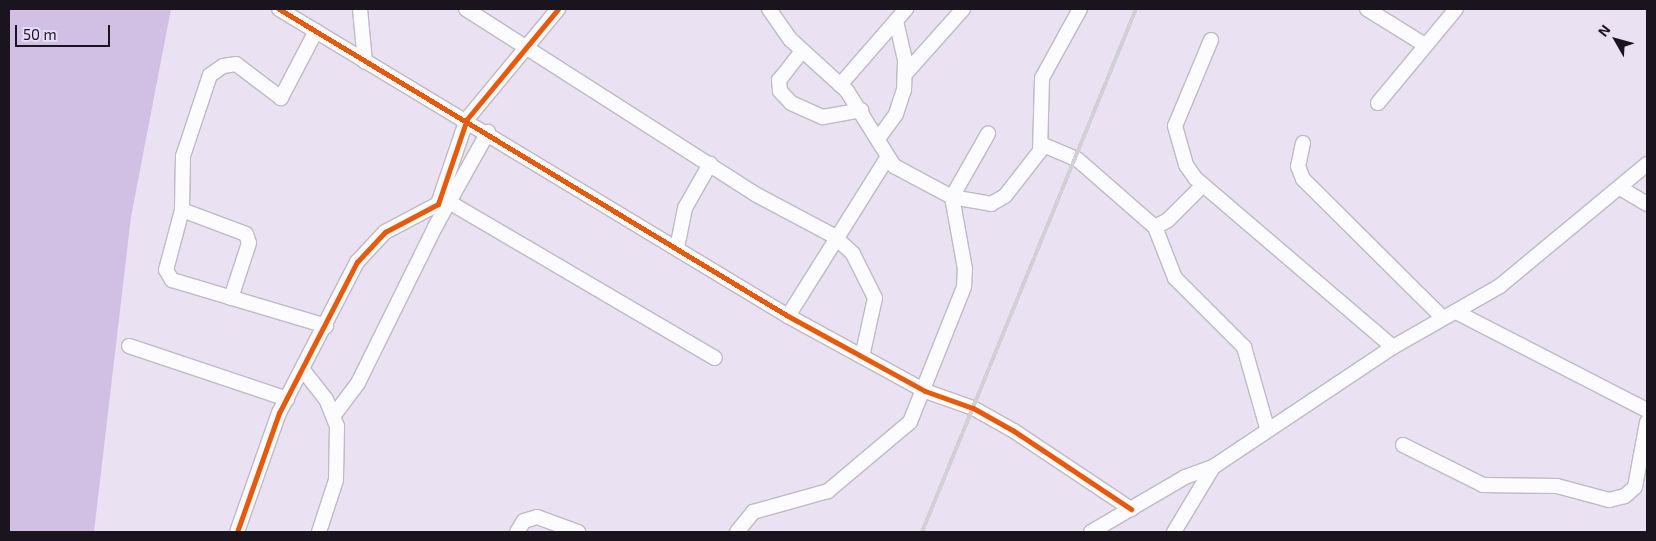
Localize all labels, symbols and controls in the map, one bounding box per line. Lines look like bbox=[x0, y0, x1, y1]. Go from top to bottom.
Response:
scale bar bbox=[18, 15, 112, 47]
north arrow bbox=[1591, 15, 1641, 65]
text: N bbox=[1594, 21, 1614, 40]
text: 50 m bbox=[23, 25, 57, 43]

